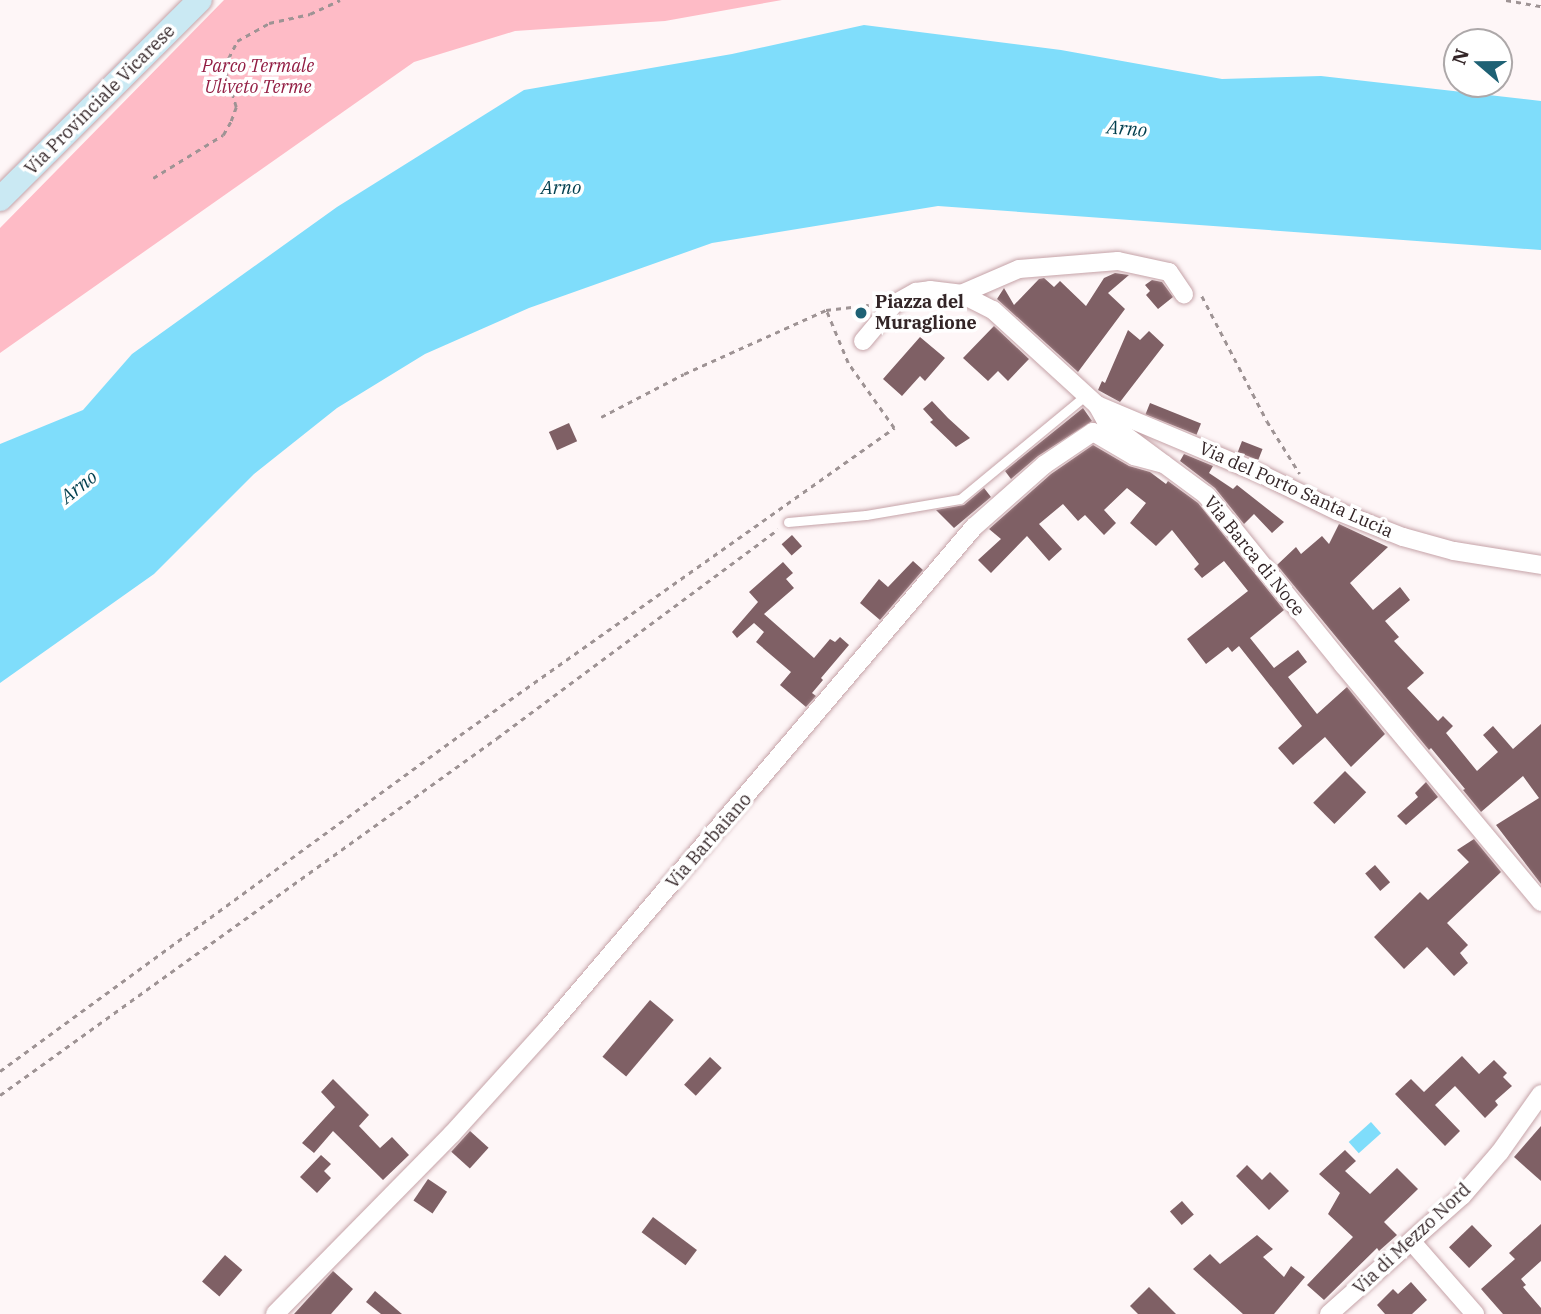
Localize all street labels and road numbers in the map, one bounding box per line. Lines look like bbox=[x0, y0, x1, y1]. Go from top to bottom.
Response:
street label: Via Provinciale Vicarese bbox=[20, 20, 180, 180]
street label: Via del Porto Santa Lucia bbox=[1196, 437, 1396, 543]
street label: Via Barca di Noce bbox=[1199, 492, 1309, 620]
street label: Via Barbaiano bbox=[662, 789, 756, 893]
street label: Via di Mezzo Nord bbox=[1349, 1179, 1475, 1299]

